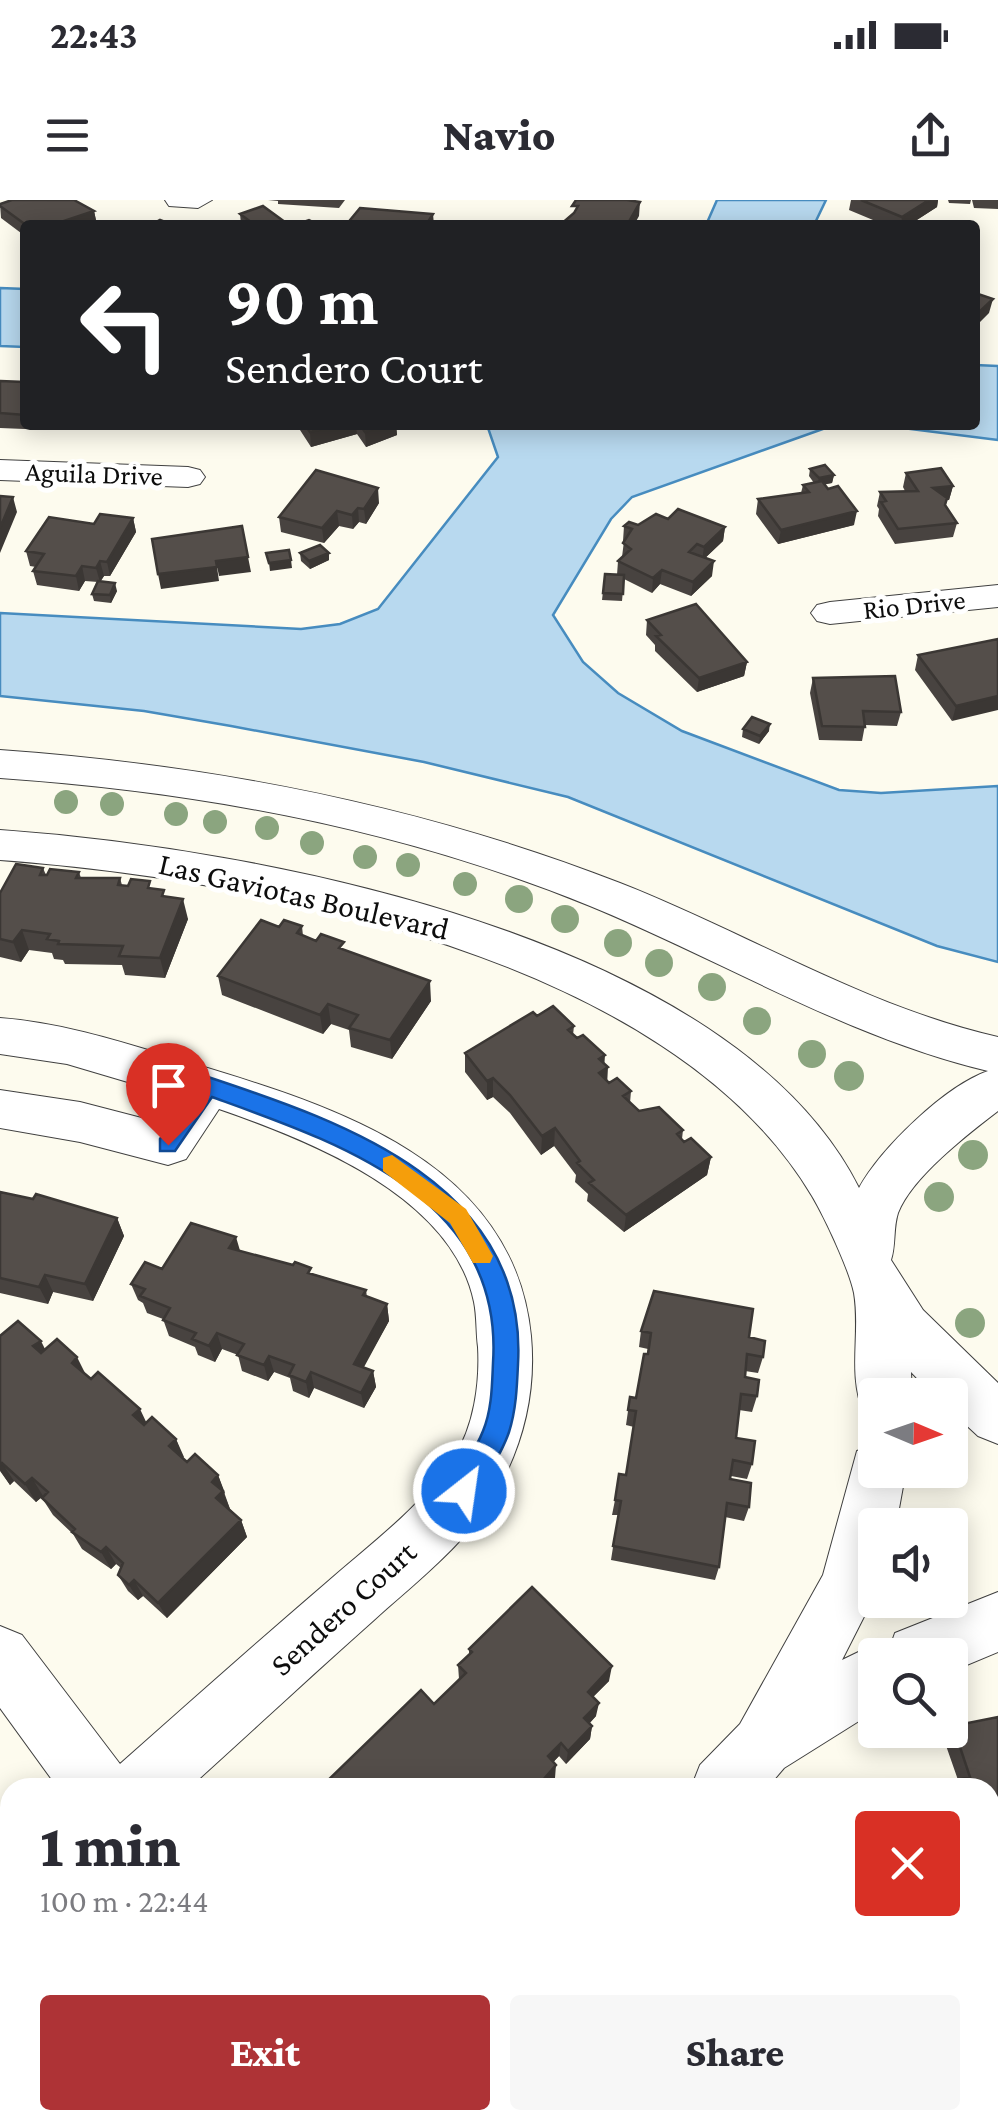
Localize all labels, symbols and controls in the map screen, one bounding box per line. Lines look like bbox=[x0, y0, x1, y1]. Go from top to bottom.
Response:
text: 22:43 bbox=[50, 14, 137, 56]
icon: menu bbox=[40, 108, 95, 163]
icon: share bbox=[903, 108, 958, 163]
text: Navio bbox=[442, 110, 556, 160]
icon: left bbox=[60, 260, 190, 390]
text: 90 m bbox=[225, 261, 378, 339]
text: Sendero Court bbox=[225, 343, 483, 393]
street label: Aguila Drive bbox=[25, 456, 163, 491]
street label: Rio Drive bbox=[861, 584, 967, 625]
street label: Las Gaviotas Boulevard bbox=[155, 845, 453, 947]
pin bbox=[126, 1043, 211, 1146]
icon: arrive bbox=[141, 1058, 196, 1113]
north arrow bbox=[858, 1378, 968, 1488]
map controls bbox=[858, 1378, 968, 1748]
position arrow bbox=[412, 1439, 516, 1543]
button: sound bbox=[858, 1508, 968, 1618]
street label: Sendero Court bbox=[263, 1533, 423, 1683]
button: search bbox=[858, 1638, 968, 1748]
button: close bbox=[855, 1811, 960, 1916]
text: 1 min bbox=[40, 1812, 180, 1879]
text: 100 m · 22:44 bbox=[40, 1883, 209, 1919]
button: Exit bbox=[40, 1995, 490, 2110]
button: Share bbox=[510, 1995, 960, 2110]

